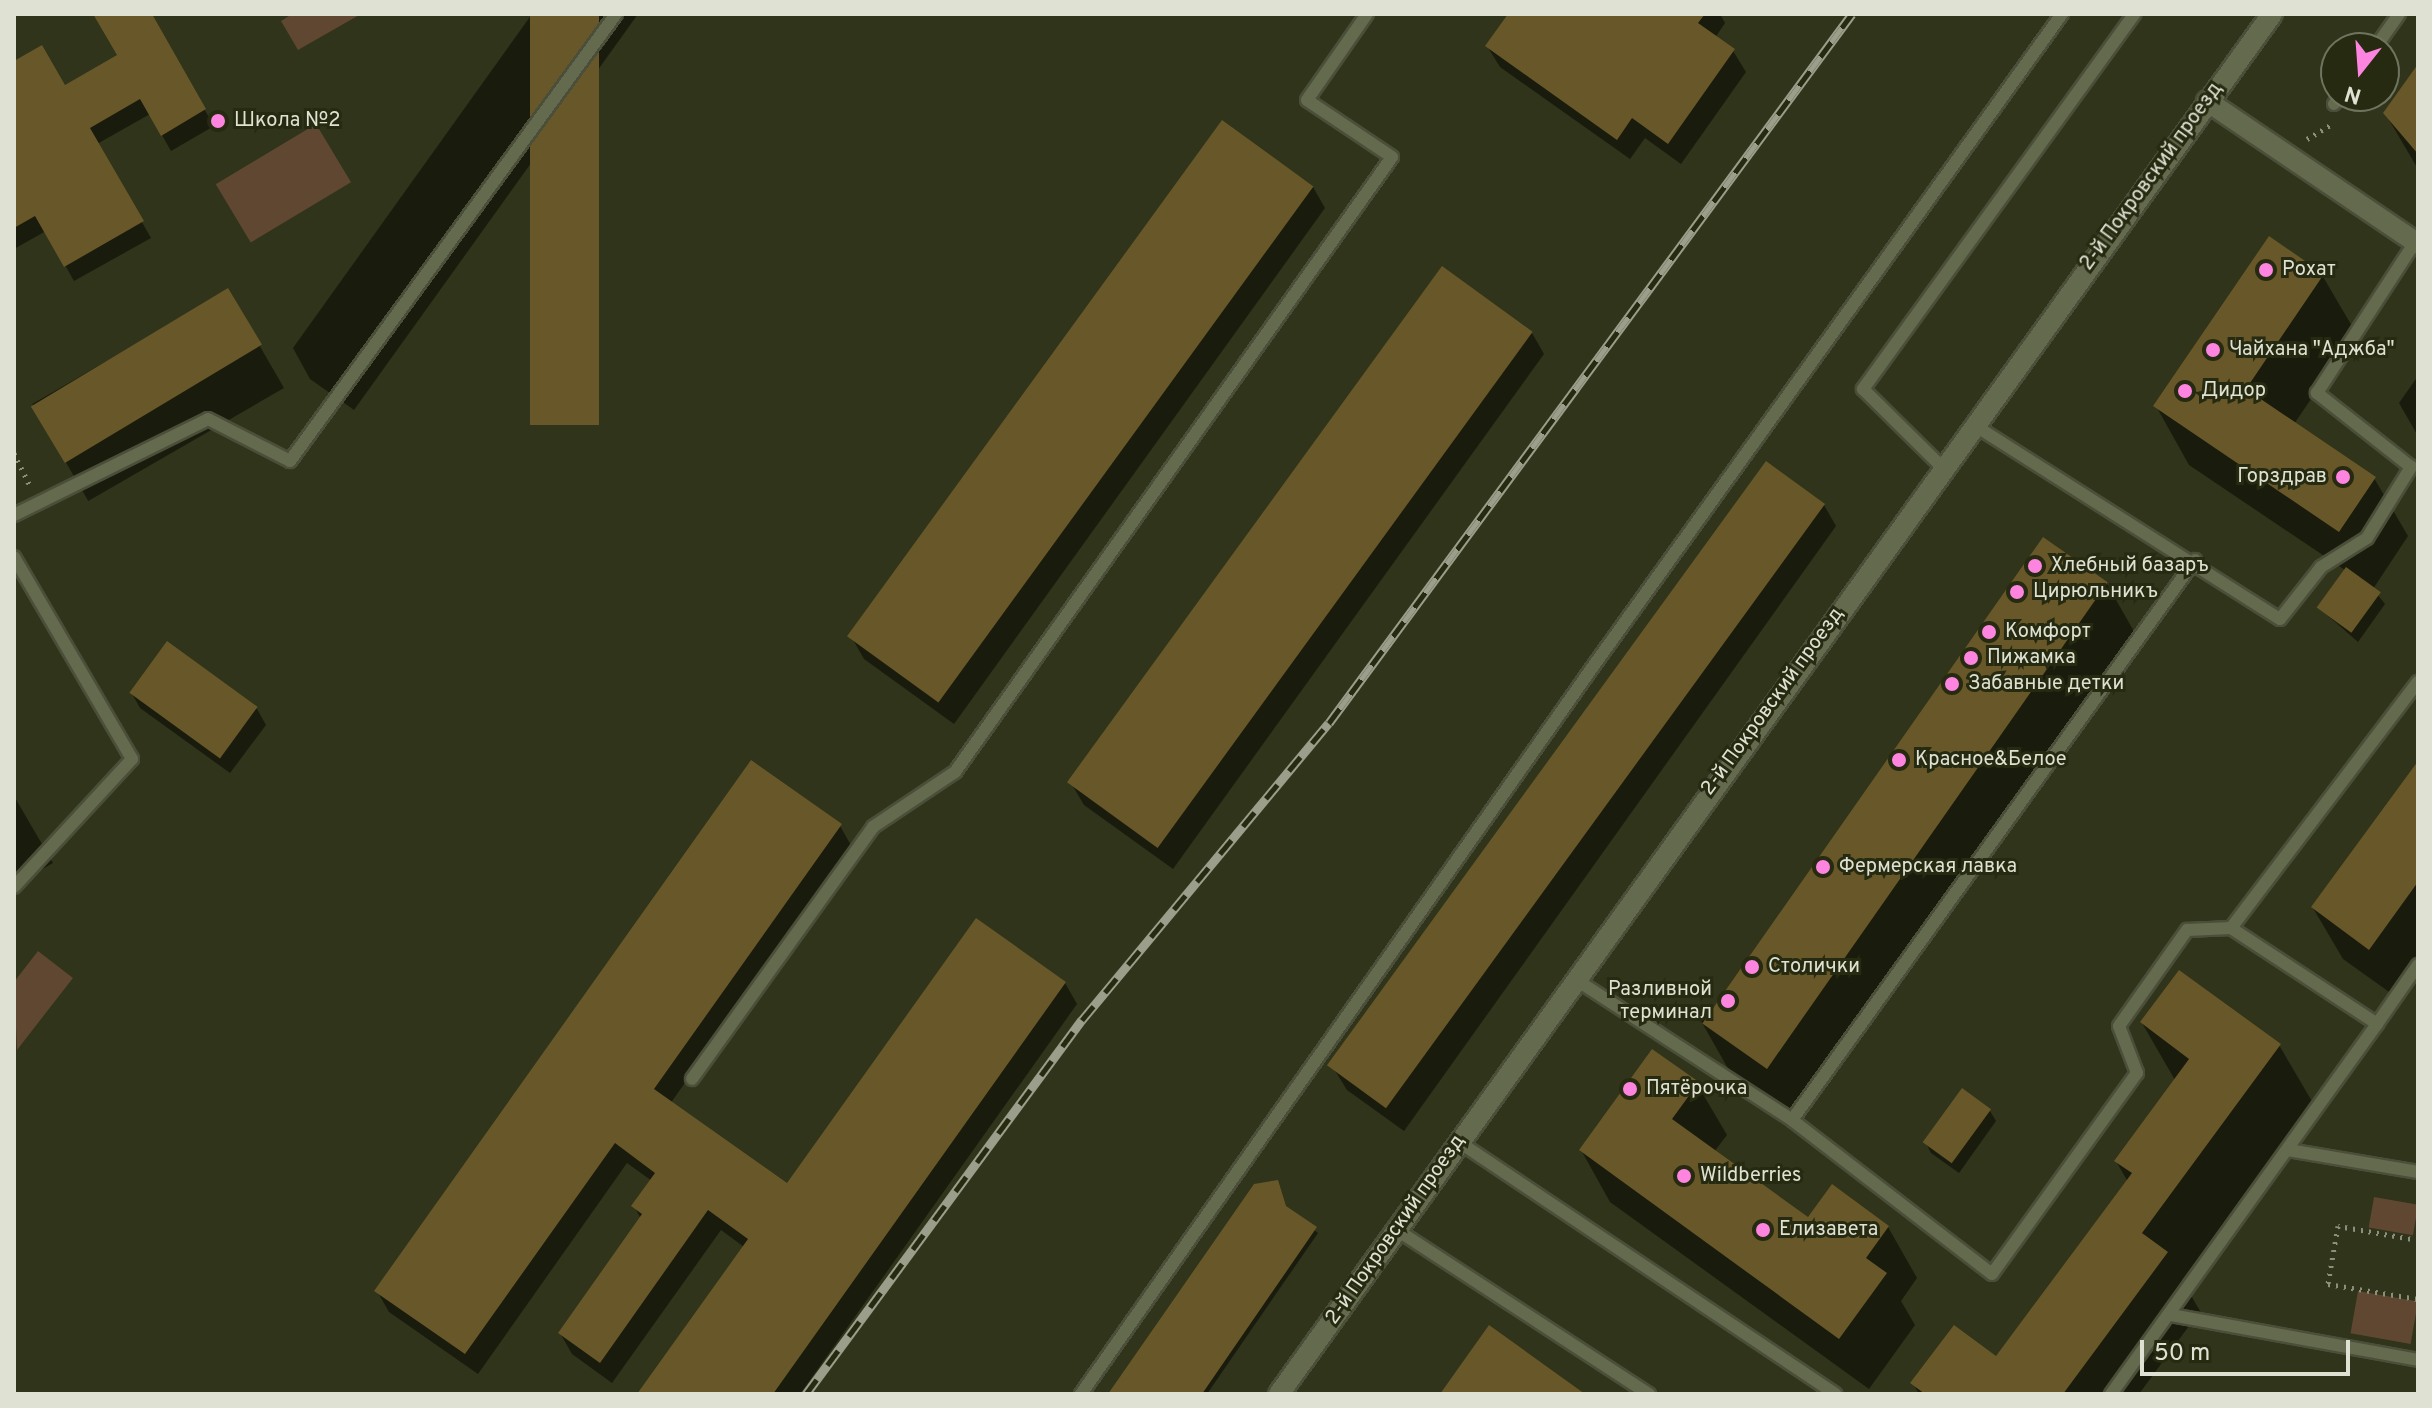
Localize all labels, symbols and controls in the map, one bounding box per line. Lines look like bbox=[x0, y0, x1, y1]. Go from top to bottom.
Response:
north arrow bbox=[2320, 32, 2400, 112]
street label: 2-й Покровский проезд bbox=[2076, 78, 2228, 276]
text: N bbox=[2342, 78, 2365, 109]
place label: Школа №2 bbox=[234, 109, 341, 133]
marker: Школа №2 bbox=[209, 112, 227, 130]
place label: Рохат bbox=[2282, 258, 2336, 282]
marker: Рохат bbox=[2257, 261, 2275, 279]
place label: Чайхана "Аджба" bbox=[2229, 338, 2395, 362]
marker: Чайхана "Аджба" bbox=[2204, 341, 2222, 359]
place label: Дидор bbox=[2201, 379, 2266, 403]
marker: Дидор bbox=[2176, 382, 2194, 400]
place label: Горздрав bbox=[2237, 465, 2327, 489]
marker: Горздрав bbox=[2334, 468, 2352, 486]
place label: Хлебный базаръ bbox=[2051, 554, 2209, 578]
marker: Хлебный базаръ bbox=[2026, 557, 2044, 575]
place label: Цирюльникъ bbox=[2033, 580, 2158, 604]
marker: Цирюльникъ bbox=[2008, 583, 2026, 601]
street label: 2-й Покровский проезд bbox=[1697, 603, 1849, 801]
place label: Комфорт bbox=[2005, 620, 2091, 644]
marker: Комфорт bbox=[1980, 623, 1998, 641]
place label: Пижамка bbox=[1987, 646, 2076, 670]
marker: Пижамка bbox=[1962, 649, 1980, 667]
place label: Забавные детки bbox=[1968, 672, 2124, 696]
marker: Забавные детки bbox=[1943, 675, 1961, 693]
place label: Красное&Белое bbox=[1915, 748, 2066, 772]
marker: Красное&Белое bbox=[1890, 751, 1908, 769]
place label: Фермерская лавка bbox=[1839, 855, 2017, 879]
marker: Фермерская лавка bbox=[1814, 858, 1832, 876]
place label: Столички bbox=[1768, 955, 1860, 979]
marker: Столички bbox=[1743, 958, 1761, 976]
place label: Разливной терминал bbox=[1608, 978, 1712, 1025]
marker: Разливной терминал bbox=[1719, 992, 1737, 1010]
place label: Пятёрочка bbox=[1646, 1077, 1747, 1101]
marker: Пятёрочка bbox=[1621, 1080, 1639, 1098]
street label: 2-й Покровский проезд bbox=[1321, 1130, 1471, 1330]
place label: Wildberries bbox=[1700, 1164, 1801, 1188]
marker: Wildberries bbox=[1675, 1167, 1693, 1185]
place label: Елизавета bbox=[1779, 1218, 1878, 1242]
marker: Елизавета bbox=[1754, 1221, 1772, 1239]
scale bar bbox=[2144, 1324, 2354, 1374]
text: 50 m bbox=[2154, 1339, 2210, 1369]

